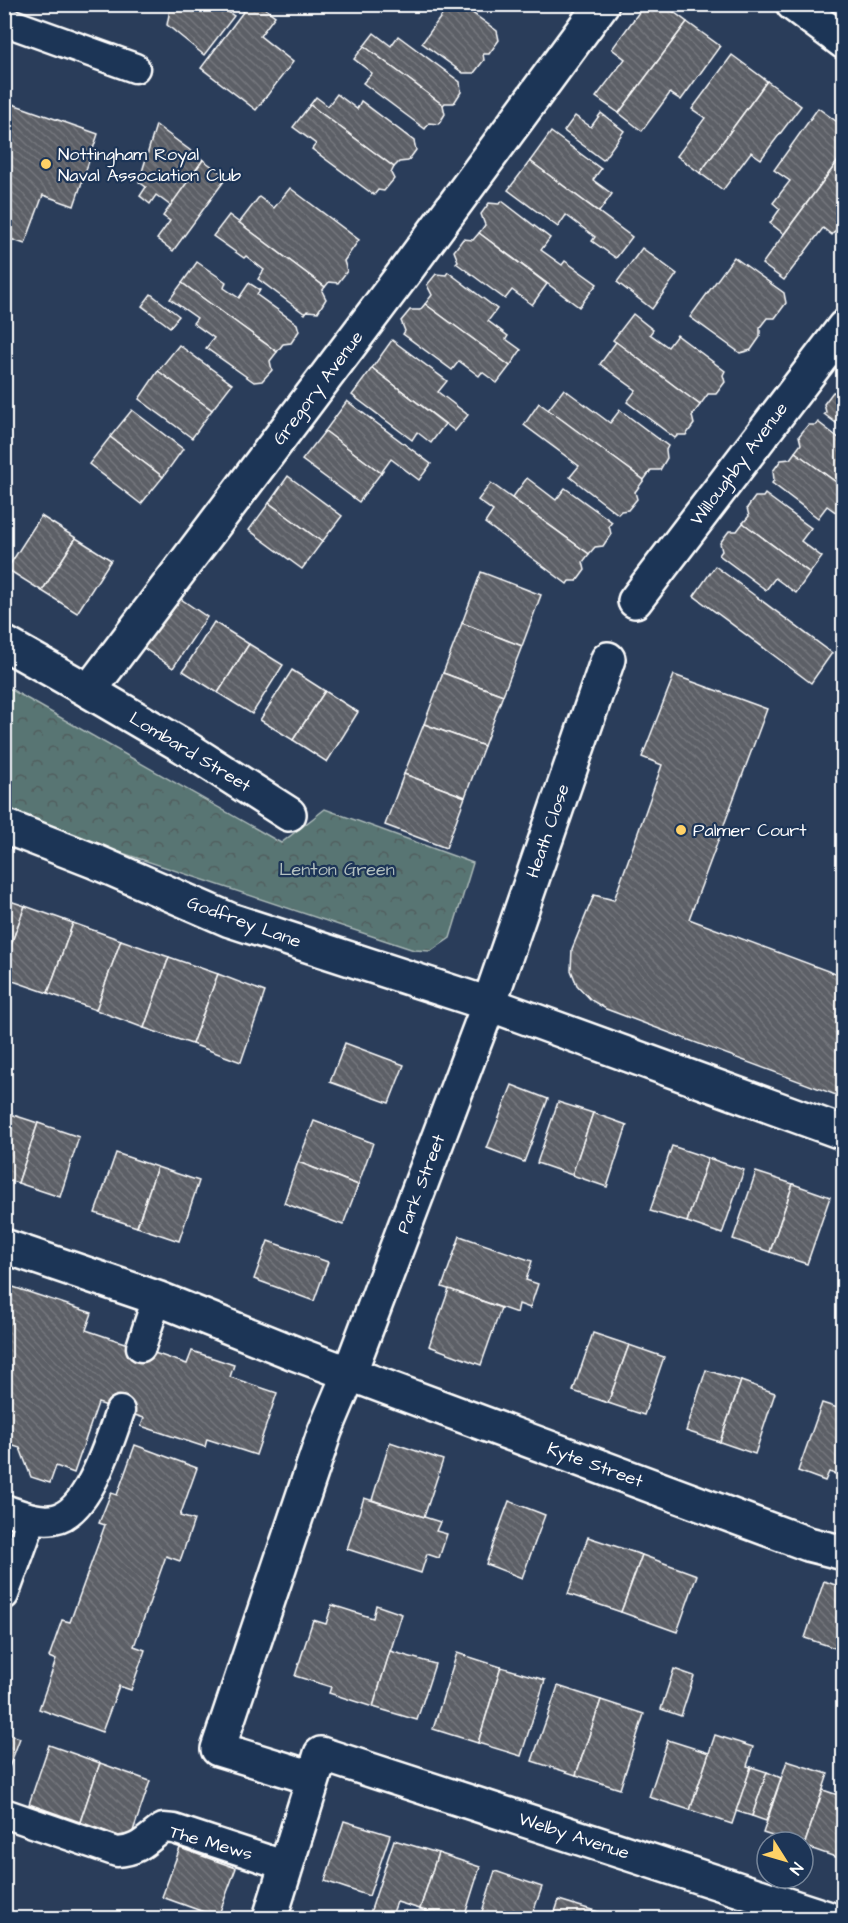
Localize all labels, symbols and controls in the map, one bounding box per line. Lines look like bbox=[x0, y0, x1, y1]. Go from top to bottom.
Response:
place label: Nottingham Royal Naval Association Club bbox=[58, 142, 241, 188]
marker: Nottingham Royal Naval Association Club bbox=[39, 157, 53, 171]
street label: Gregory Avenue bbox=[267, 326, 370, 451]
street label: Willoughby Avenue bbox=[684, 397, 795, 531]
street label: Lombard Street bbox=[125, 706, 256, 799]
street label: Heath Close bbox=[520, 781, 576, 881]
place label: Palmer Court bbox=[693, 818, 807, 843]
marker: Palmer Court bbox=[674, 823, 688, 837]
park label: Lenton Green bbox=[279, 857, 395, 882]
street label: Godfrey Lane bbox=[183, 890, 305, 955]
street label: Park Street bbox=[391, 1130, 452, 1237]
street label: Kyte Street bbox=[543, 1436, 647, 1495]
street label: Welby Avenue bbox=[515, 1806, 633, 1867]
street label: The Mews bbox=[167, 1819, 255, 1867]
north arrow bbox=[755, 1830, 815, 1890]
text: N bbox=[784, 1858, 808, 1879]

